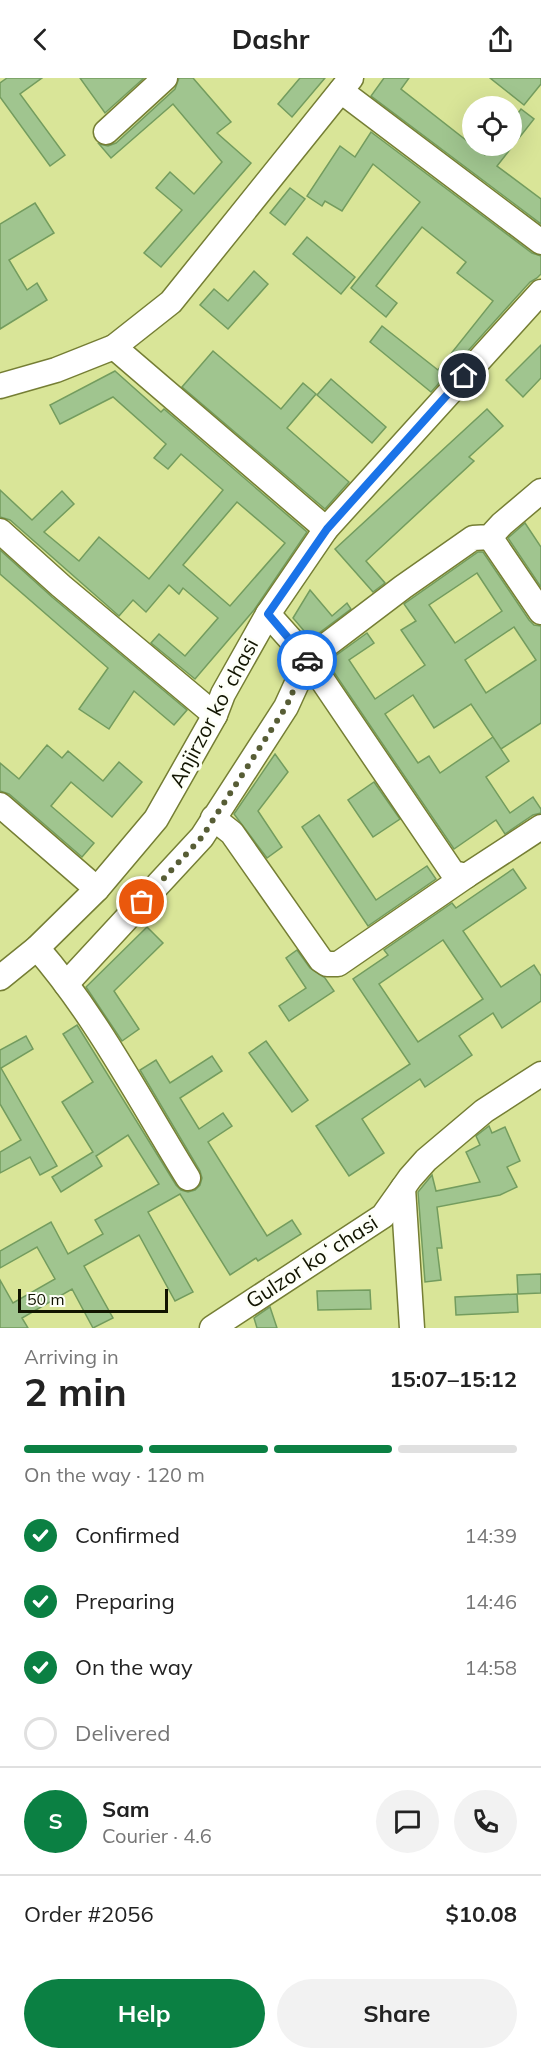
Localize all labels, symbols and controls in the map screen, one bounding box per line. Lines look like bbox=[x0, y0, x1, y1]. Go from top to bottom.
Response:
text: Dashr bbox=[232, 22, 309, 56]
icon: back bbox=[24, 23, 57, 56]
icon: share bbox=[484, 23, 517, 56]
map controls bbox=[462, 96, 522, 156]
button: locate bbox=[462, 96, 522, 156]
pin bbox=[438, 350, 489, 401]
icon: home bbox=[447, 359, 480, 392]
courier bbox=[277, 630, 337, 690]
street label: Anjirzor koʻchasi bbox=[163, 634, 263, 791]
icon: car bbox=[291, 644, 324, 677]
pin bbox=[116, 876, 167, 927]
icon: bag bbox=[125, 885, 158, 918]
street label: Gulzor koʻchasi bbox=[241, 1209, 382, 1313]
scale bar bbox=[18, 1286, 168, 1314]
text: 50 m bbox=[27, 1289, 64, 1309]
text: Arriving in bbox=[24, 1344, 119, 1369]
text: 15:07–15:12 bbox=[389, 1365, 517, 1393]
text: 2 min bbox=[24, 1367, 127, 1416]
text: On the way · 120 m bbox=[24, 1462, 205, 1487]
icon: check bbox=[24, 1519, 57, 1552]
text: Confirmed bbox=[75, 1521, 180, 1549]
text: 14:39 bbox=[464, 1523, 517, 1548]
icon: check bbox=[24, 1585, 57, 1618]
text: Preparing bbox=[75, 1587, 175, 1615]
text: 14:46 bbox=[464, 1589, 517, 1614]
icon: check bbox=[24, 1651, 57, 1684]
text: On the way bbox=[75, 1653, 193, 1681]
text: 14:58 bbox=[464, 1655, 517, 1680]
text: Delivered bbox=[75, 1719, 170, 1747]
button: chat bbox=[376, 1790, 439, 1853]
button: phone bbox=[454, 1790, 517, 1853]
text: Sam bbox=[102, 1795, 150, 1823]
text: S bbox=[48, 1807, 63, 1835]
text: Courier · 4.6 bbox=[102, 1823, 212, 1848]
text: Order #2056 bbox=[24, 1900, 154, 1928]
text: $10.08 bbox=[446, 1900, 517, 1928]
button: Help bbox=[24, 1979, 265, 2048]
button: Share bbox=[277, 1979, 517, 2048]

